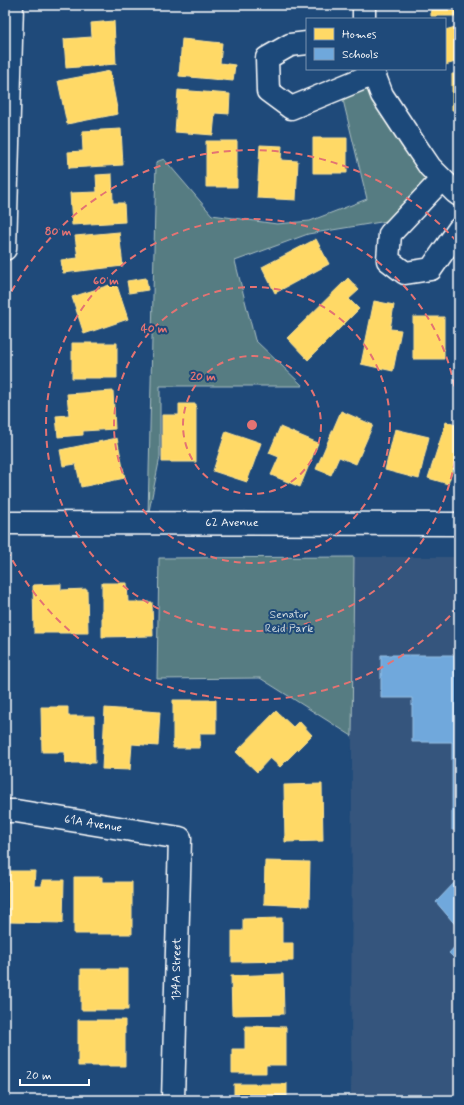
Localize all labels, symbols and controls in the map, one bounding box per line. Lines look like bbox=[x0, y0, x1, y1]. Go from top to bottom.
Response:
legend bbox=[306, 18, 446, 70]
text: Homes bbox=[342, 27, 377, 43]
text: Schools bbox=[342, 47, 378, 63]
text: 80 m bbox=[45, 224, 72, 240]
text: 60 m bbox=[93, 273, 119, 289]
text: 40 m bbox=[141, 321, 168, 337]
text: 20 m bbox=[190, 369, 216, 385]
centre of rings bbox=[245, 418, 259, 432]
street label: 62 Avenue bbox=[205, 515, 259, 531]
park label: Senator Reid Park bbox=[265, 607, 313, 637]
street label: 61A Avenue bbox=[63, 812, 123, 836]
street label: 134A Street bbox=[168, 937, 186, 1001]
scale bar bbox=[20, 1061, 89, 1087]
text: 20 m bbox=[26, 1068, 52, 1084]

